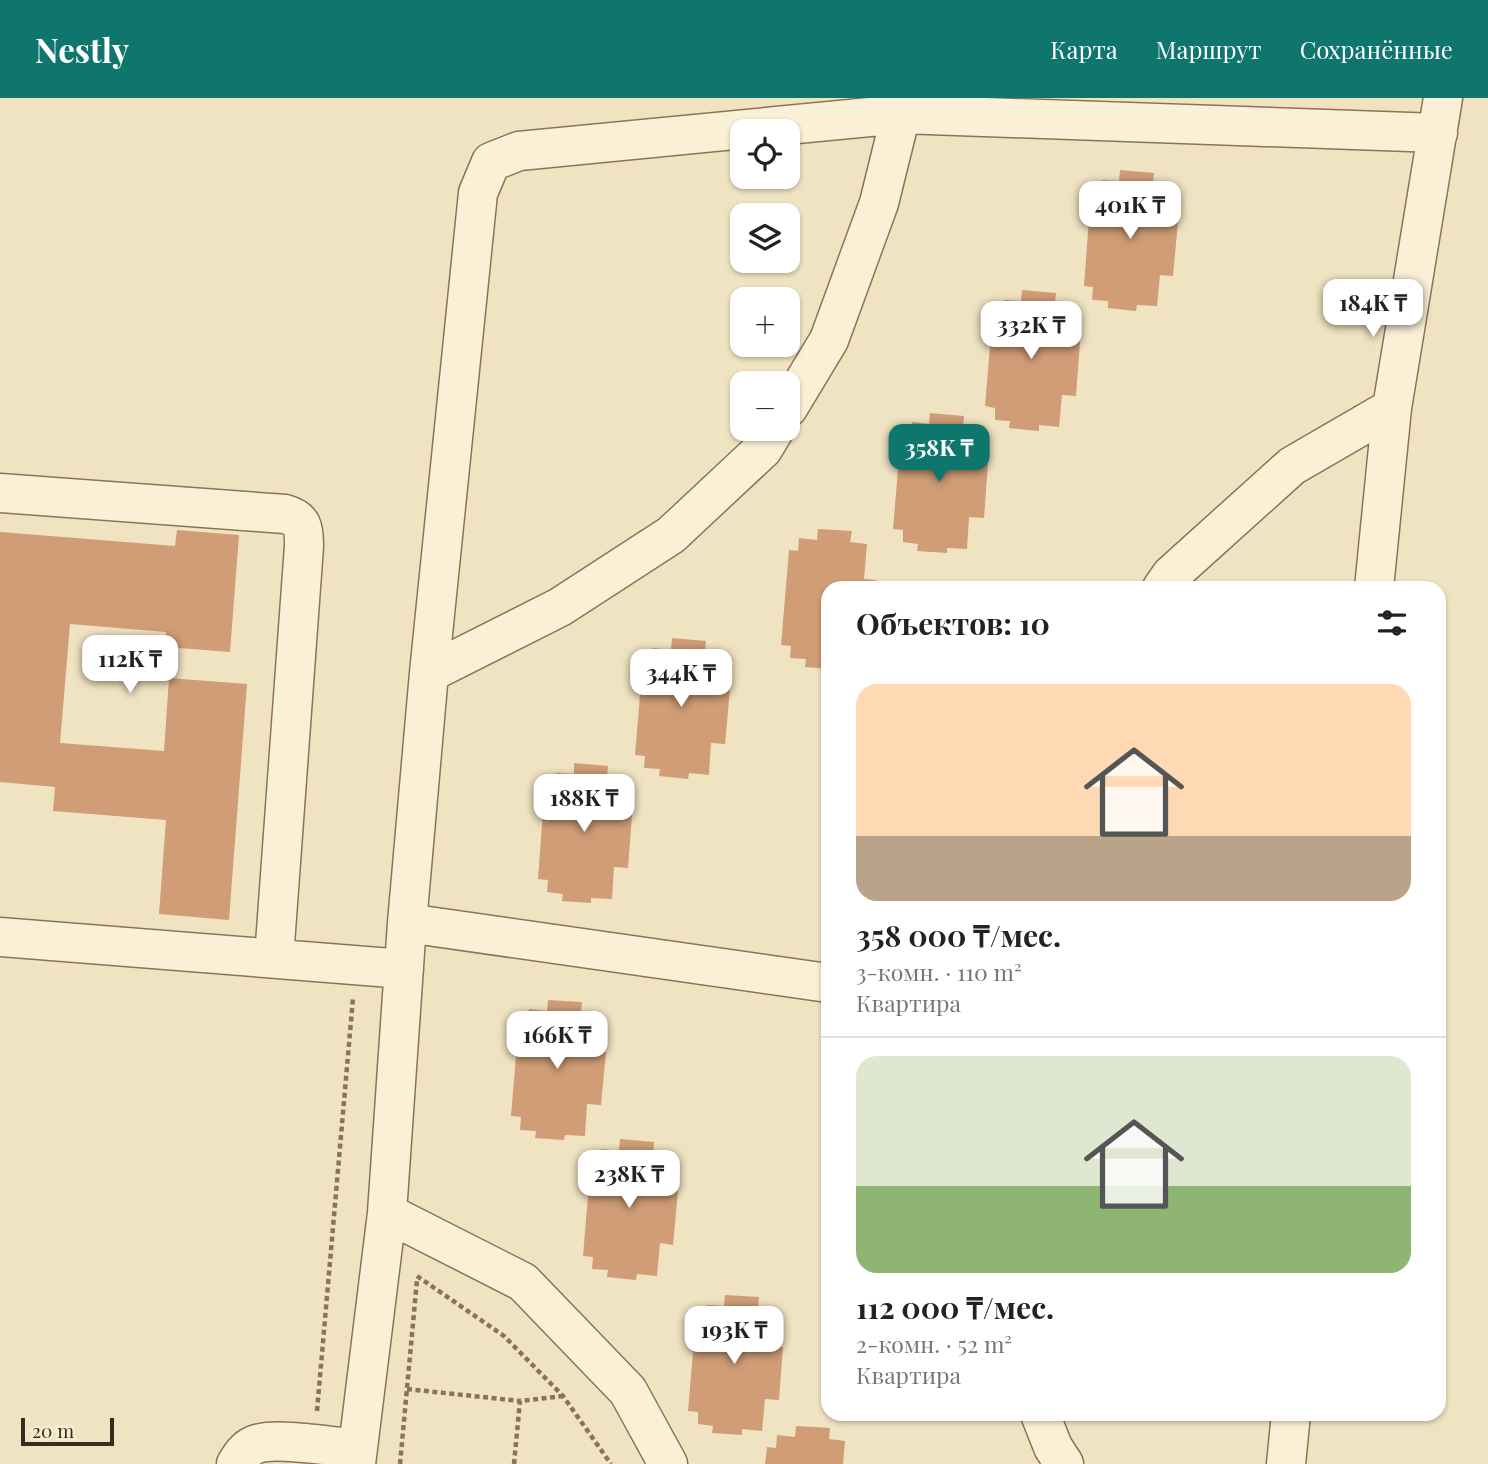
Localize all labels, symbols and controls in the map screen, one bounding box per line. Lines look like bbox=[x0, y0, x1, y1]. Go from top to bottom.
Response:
text: Nestly bbox=[35, 27, 129, 71]
text: Карта bbox=[1050, 33, 1118, 65]
text: Маршрут bbox=[1156, 33, 1262, 65]
text: Сохранённые bbox=[1300, 33, 1453, 65]
map controls bbox=[730, 119, 800, 441]
button: locate bbox=[730, 119, 800, 189]
pin: 401K ₸ bbox=[1073, 181, 1187, 241]
text: 401K ₸ bbox=[1095, 188, 1165, 219]
button: layers bbox=[730, 203, 800, 273]
pin: 184K ₸ bbox=[1316, 280, 1430, 339]
text: 184K ₸ bbox=[1339, 286, 1407, 317]
button: + bbox=[730, 287, 800, 357]
pin: 332K ₸ bbox=[974, 302, 1088, 361]
text: 332K ₸ bbox=[997, 308, 1065, 339]
button: − bbox=[730, 371, 800, 441]
pin: 358K ₸ bbox=[882, 424, 996, 484]
text: 358K ₸ bbox=[905, 431, 973, 462]
text: Объектов: 10 bbox=[856, 603, 1050, 643]
icon: filters bbox=[1373, 604, 1411, 642]
pin: 112K ₸ bbox=[73, 636, 187, 695]
text: 112K ₸ bbox=[98, 642, 162, 673]
pin: 344K ₸ bbox=[624, 650, 738, 709]
text: 344K ₸ bbox=[646, 656, 716, 687]
icon: home bbox=[1071, 729, 1197, 855]
pin: 188K ₸ bbox=[527, 774, 641, 834]
text: 188K ₸ bbox=[550, 781, 618, 812]
text: 358 000 ₸/мес. bbox=[856, 915, 1061, 955]
text: 3-комн. · 110 m² bbox=[856, 956, 1022, 987]
text: Квартира bbox=[856, 987, 961, 1018]
pin: 166K ₸ bbox=[500, 1012, 614, 1071]
text: 166K ₸ bbox=[523, 1018, 591, 1049]
icon: home bbox=[1071, 1101, 1197, 1227]
pin: 238K ₸ bbox=[572, 1150, 686, 1210]
text: 238K ₸ bbox=[594, 1157, 664, 1188]
text: 112 000 ₸/мес. bbox=[856, 1287, 1054, 1327]
pin: 193K ₸ bbox=[677, 1306, 791, 1366]
text: 193K ₸ bbox=[701, 1313, 767, 1344]
text: 2-комн. · 52 m² bbox=[856, 1328, 1012, 1359]
text: Квартира bbox=[856, 1359, 961, 1390]
scale bar bbox=[21, 1415, 114, 1447]
text: 20 m bbox=[32, 1417, 74, 1443]

